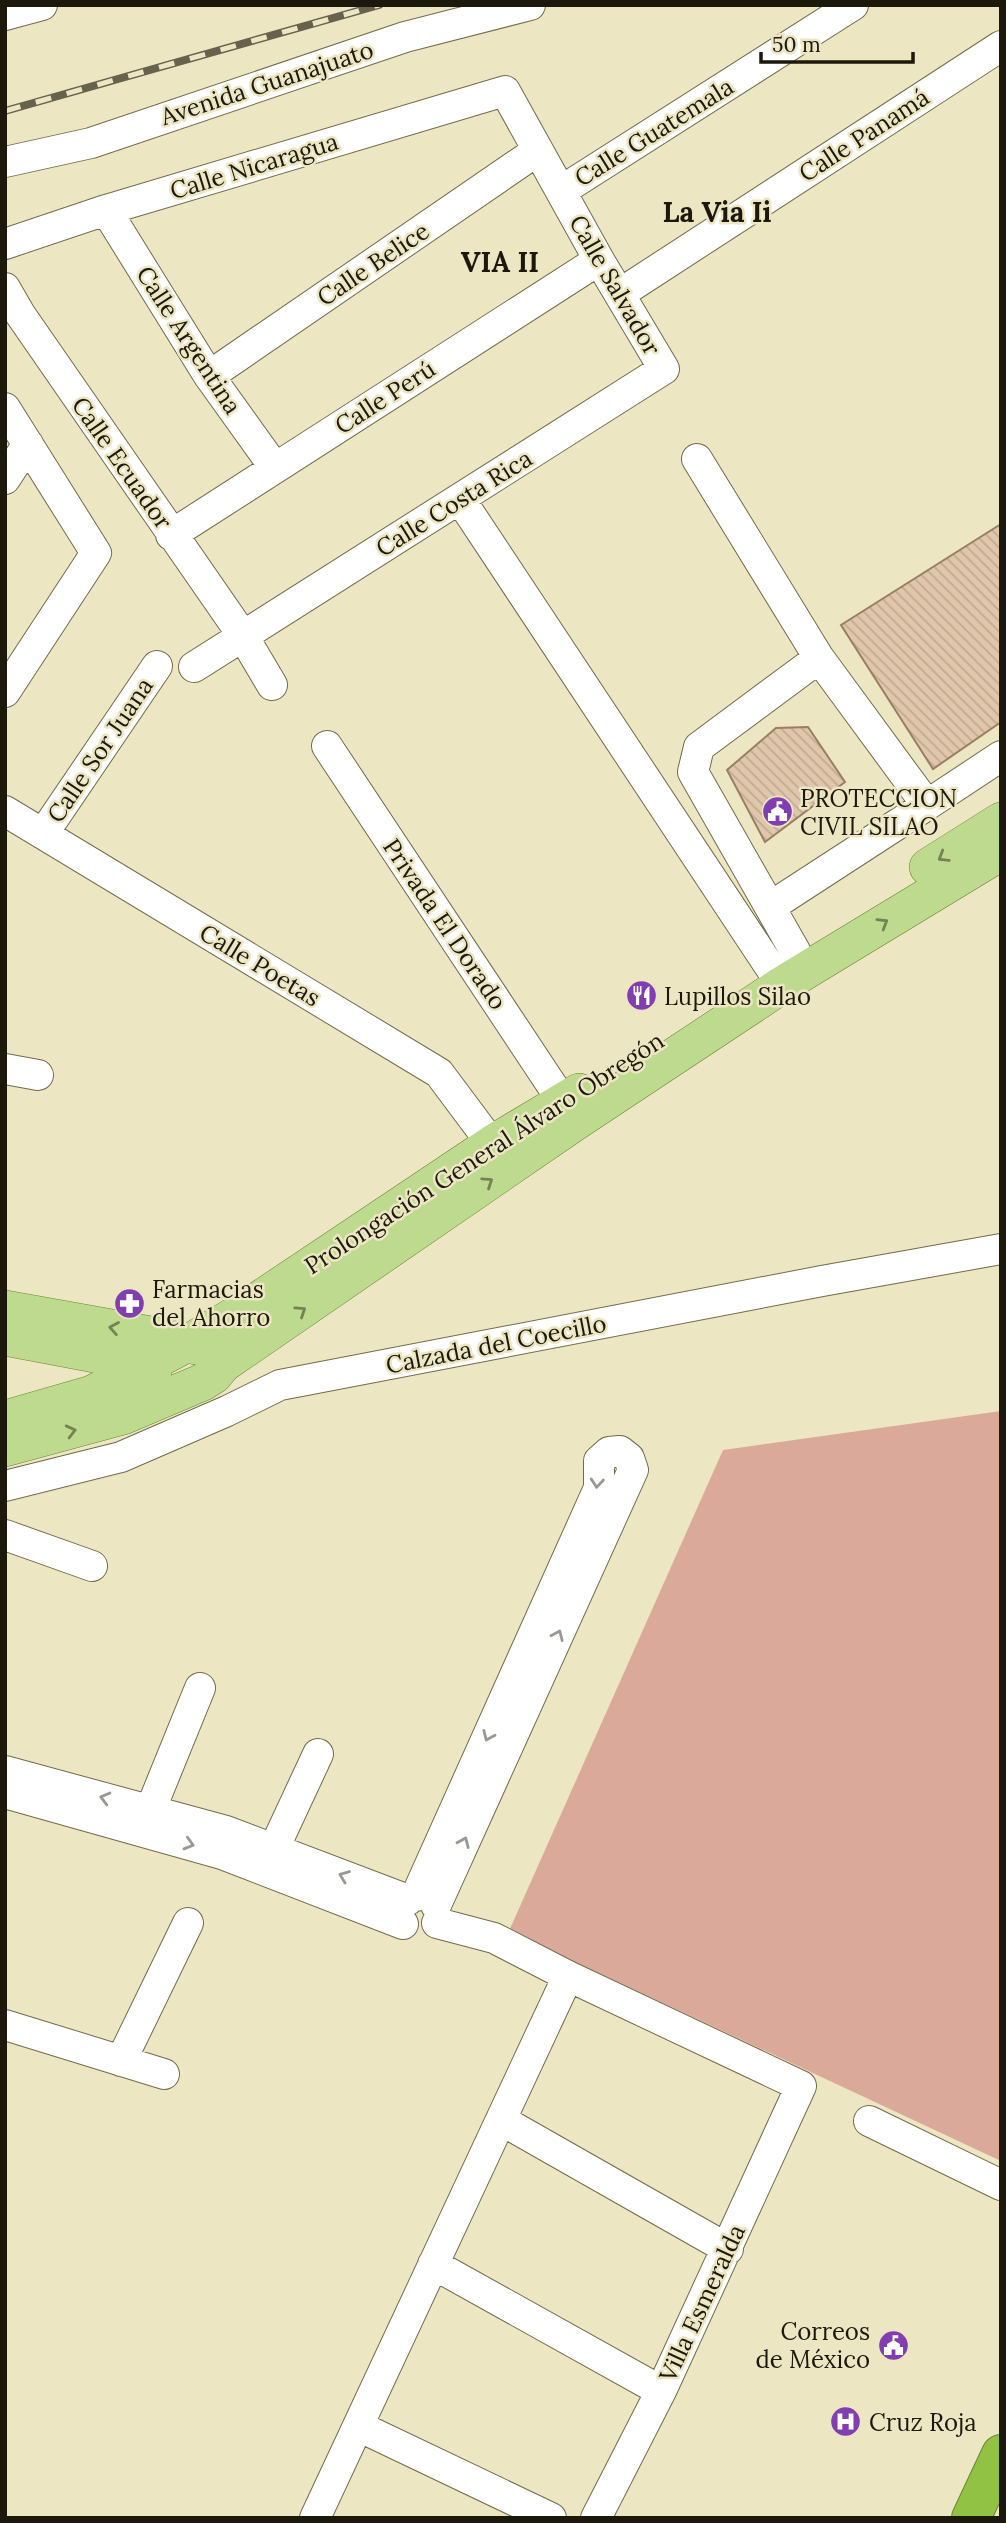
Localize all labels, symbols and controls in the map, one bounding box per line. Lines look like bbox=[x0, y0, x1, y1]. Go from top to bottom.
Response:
scale bar bbox=[761, 21, 913, 65]
text: 50 m bbox=[772, 31, 821, 58]
street label: Avenida Guanajuato bbox=[156, 34, 377, 132]
street label: Calle Guatemala bbox=[569, 71, 739, 193]
street label: Calle Panamá bbox=[793, 81, 935, 189]
street label: Calle Nicaragua bbox=[166, 126, 342, 206]
district label: La Via Ii bbox=[663, 194, 771, 230]
street label: Calle Salvador bbox=[562, 209, 668, 361]
street label: Calle Belice bbox=[311, 215, 435, 313]
district label: VIA II bbox=[461, 244, 539, 280]
street label: Calle Argentina bbox=[130, 260, 248, 420]
street label: Calle Perú bbox=[329, 353, 441, 441]
street label: Calle Ecuador bbox=[65, 391, 179, 536]
street label: Calle Costa Rica bbox=[370, 443, 538, 563]
street label: Calle Sor Juana bbox=[40, 671, 160, 829]
place label: PROTECCION CIVIL SILAO bbox=[800, 783, 957, 842]
public building icon: PROTECCION CIVIL SILAO bbox=[760, 795, 794, 829]
street label: Privada El Dorado bbox=[376, 833, 514, 1015]
one-way arrow bbox=[938, 849, 951, 862]
street label: Calle Poetas bbox=[194, 917, 326, 1013]
one-way arrow bbox=[876, 919, 889, 932]
restaurant icon: Lupillos Silao bbox=[624, 979, 658, 1013]
place label: Lupillos Silao bbox=[664, 981, 811, 1012]
street label: Prolongación General Álvaro Obregón bbox=[298, 1025, 670, 1281]
one-way arrow bbox=[480, 1178, 493, 1190]
place label: Farmacias del Ahorro bbox=[152, 1274, 270, 1333]
pharmacy icon: Farmacias del Ahorro bbox=[112, 1286, 146, 1320]
one-way arrow bbox=[293, 1307, 306, 1319]
street label: Calzada del Coecillo bbox=[383, 1307, 609, 1381]
one-way arrow bbox=[108, 1321, 120, 1336]
one-way arrow bbox=[65, 1425, 77, 1439]
one-way arrow bbox=[590, 1478, 605, 1489]
one-way arrow bbox=[550, 1630, 564, 1642]
one-way arrow bbox=[482, 1729, 496, 1741]
one-way arrow bbox=[99, 1792, 111, 1807]
one-way arrow bbox=[183, 1836, 195, 1851]
one-way arrow bbox=[456, 1837, 470, 1850]
one-way arrow bbox=[338, 1871, 350, 1885]
street label: Villa Esmeralda bbox=[652, 2219, 752, 2388]
place label: Correos de México bbox=[755, 2316, 870, 2375]
public building icon: Correos de México bbox=[876, 2328, 910, 2362]
hospital icon: Cruz Roja bbox=[829, 2405, 863, 2439]
place label: Cruz Roja bbox=[869, 2407, 977, 2438]

